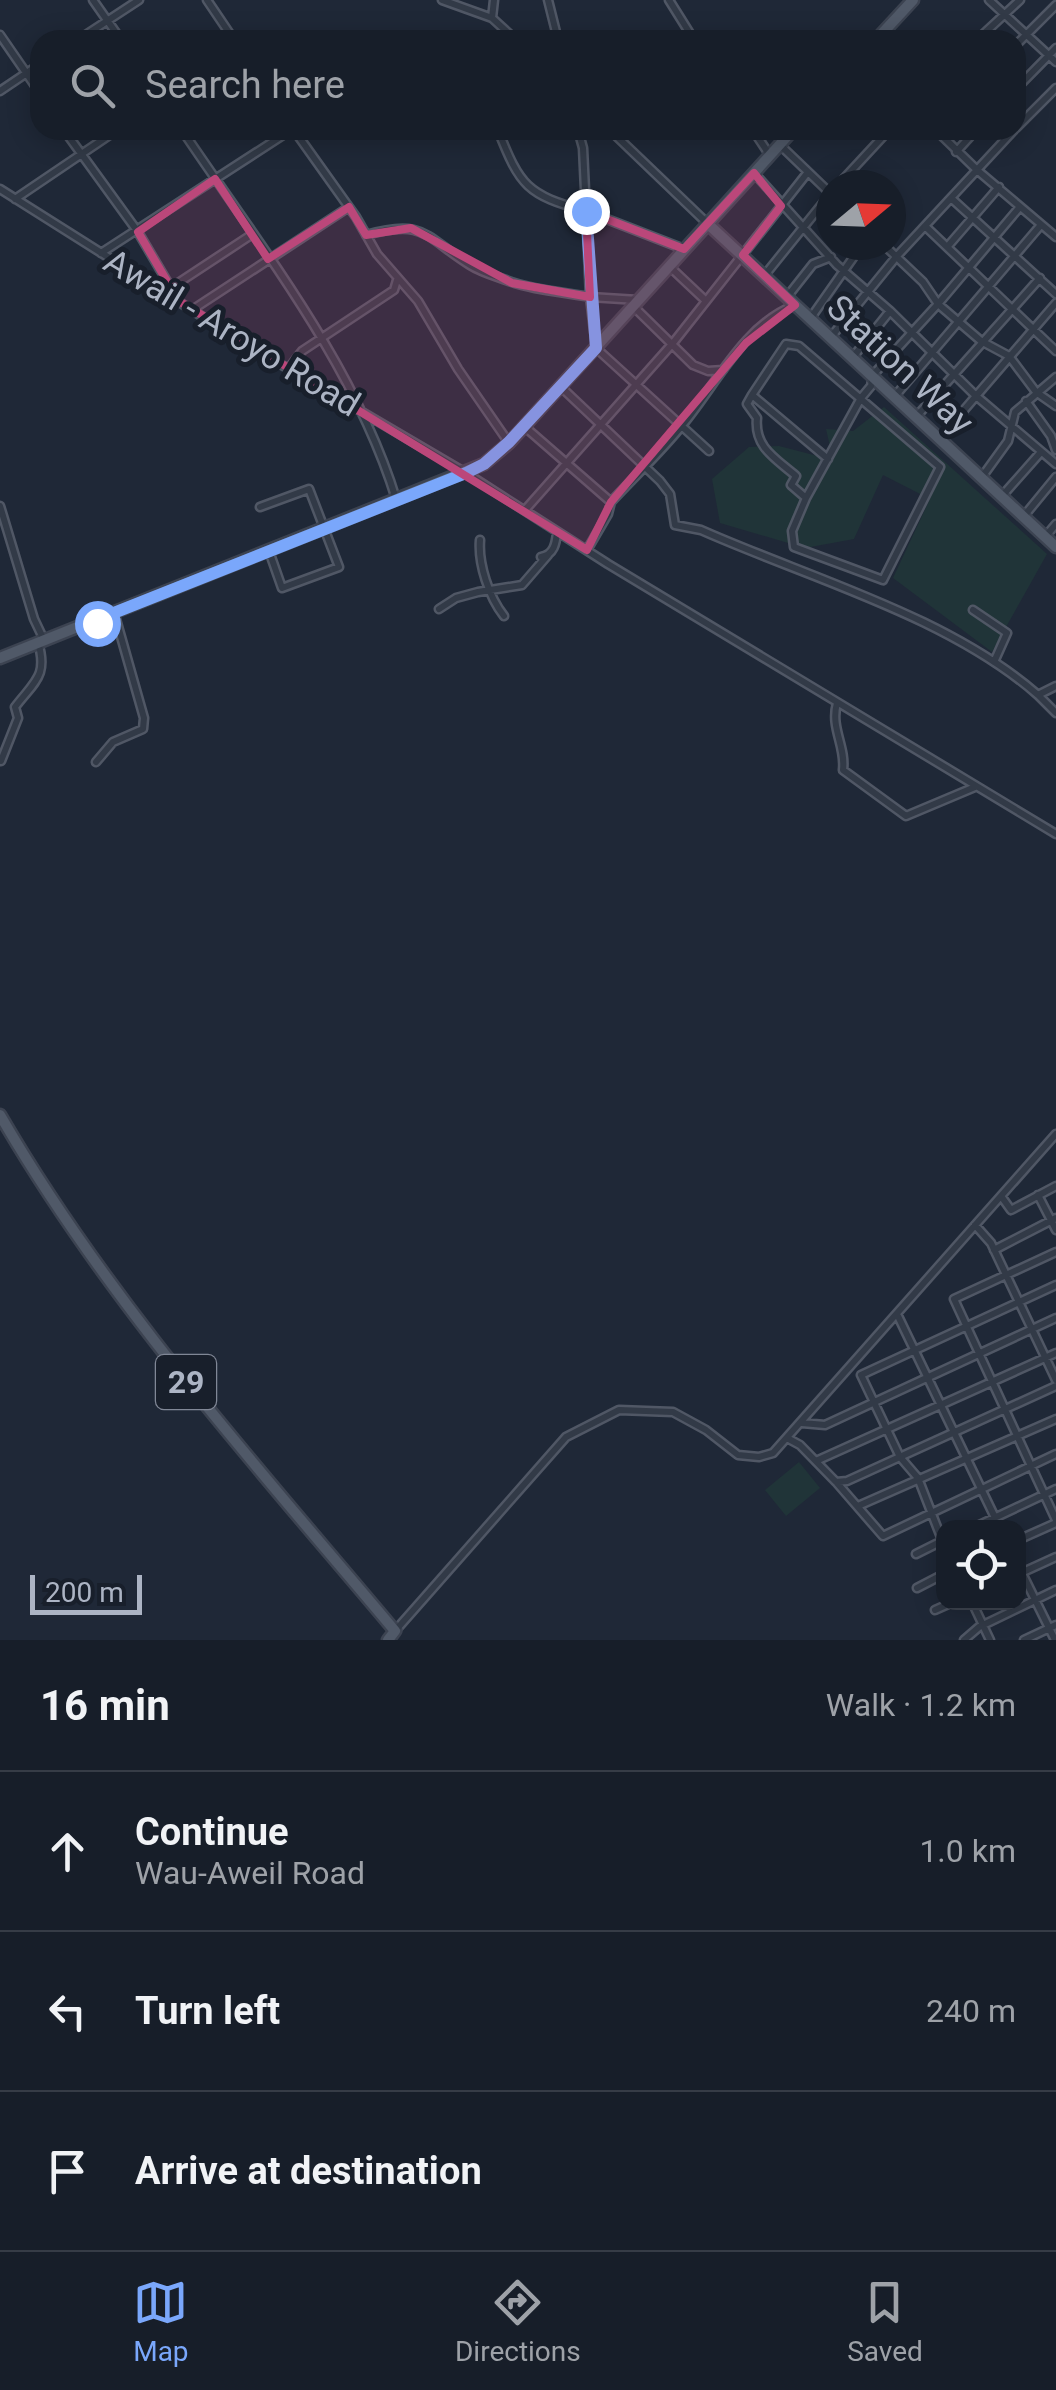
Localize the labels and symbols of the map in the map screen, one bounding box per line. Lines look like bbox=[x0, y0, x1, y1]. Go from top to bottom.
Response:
north arrow bbox=[816, 170, 906, 260]
route end bbox=[564, 189, 610, 235]
street label: Awail - Aroyo Road bbox=[97, 240, 367, 426]
street label: Station Way bbox=[818, 287, 982, 443]
route start bbox=[75, 601, 121, 647]
road number: 29 bbox=[156, 1355, 216, 1409]
scale bar bbox=[30, 1570, 142, 1614]

